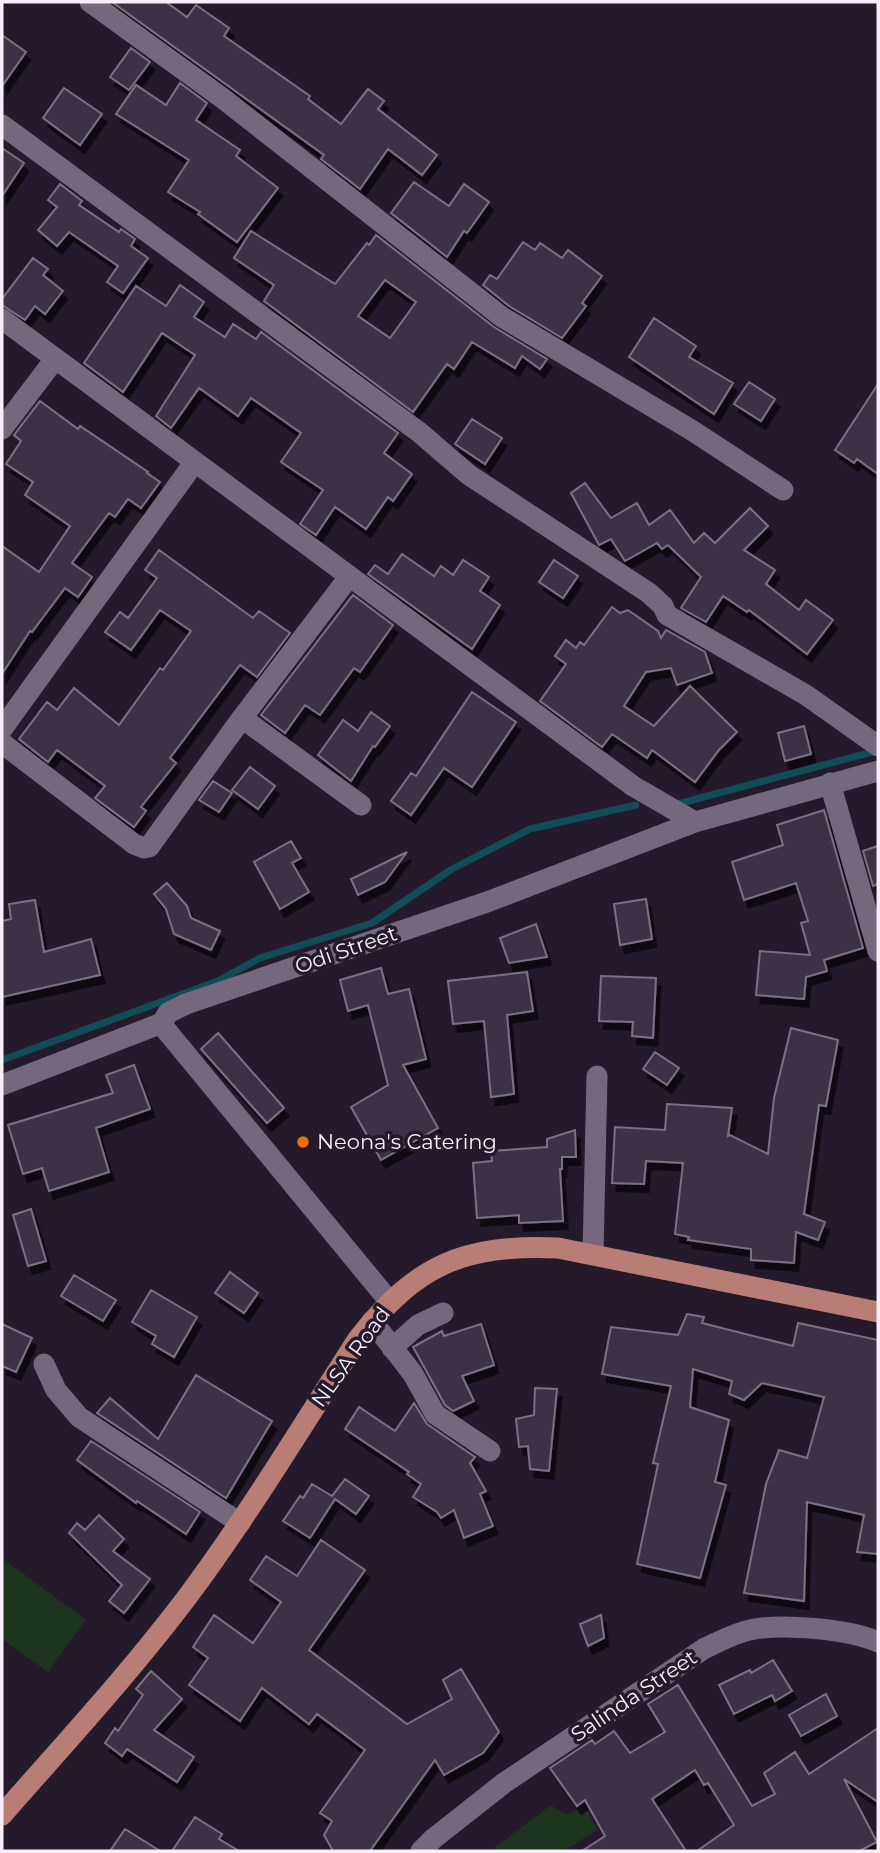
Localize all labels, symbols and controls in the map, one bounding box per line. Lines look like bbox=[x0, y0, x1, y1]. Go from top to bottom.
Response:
street label: Odi Street bbox=[291, 920, 400, 979]
place label: Neona's Catering bbox=[317, 1129, 497, 1154]
marker: Neona's Catering bbox=[295, 1134, 311, 1150]
street label: NLSA Road bbox=[306, 1302, 395, 1412]
street label: Salinda Street bbox=[566, 1644, 701, 1747]

